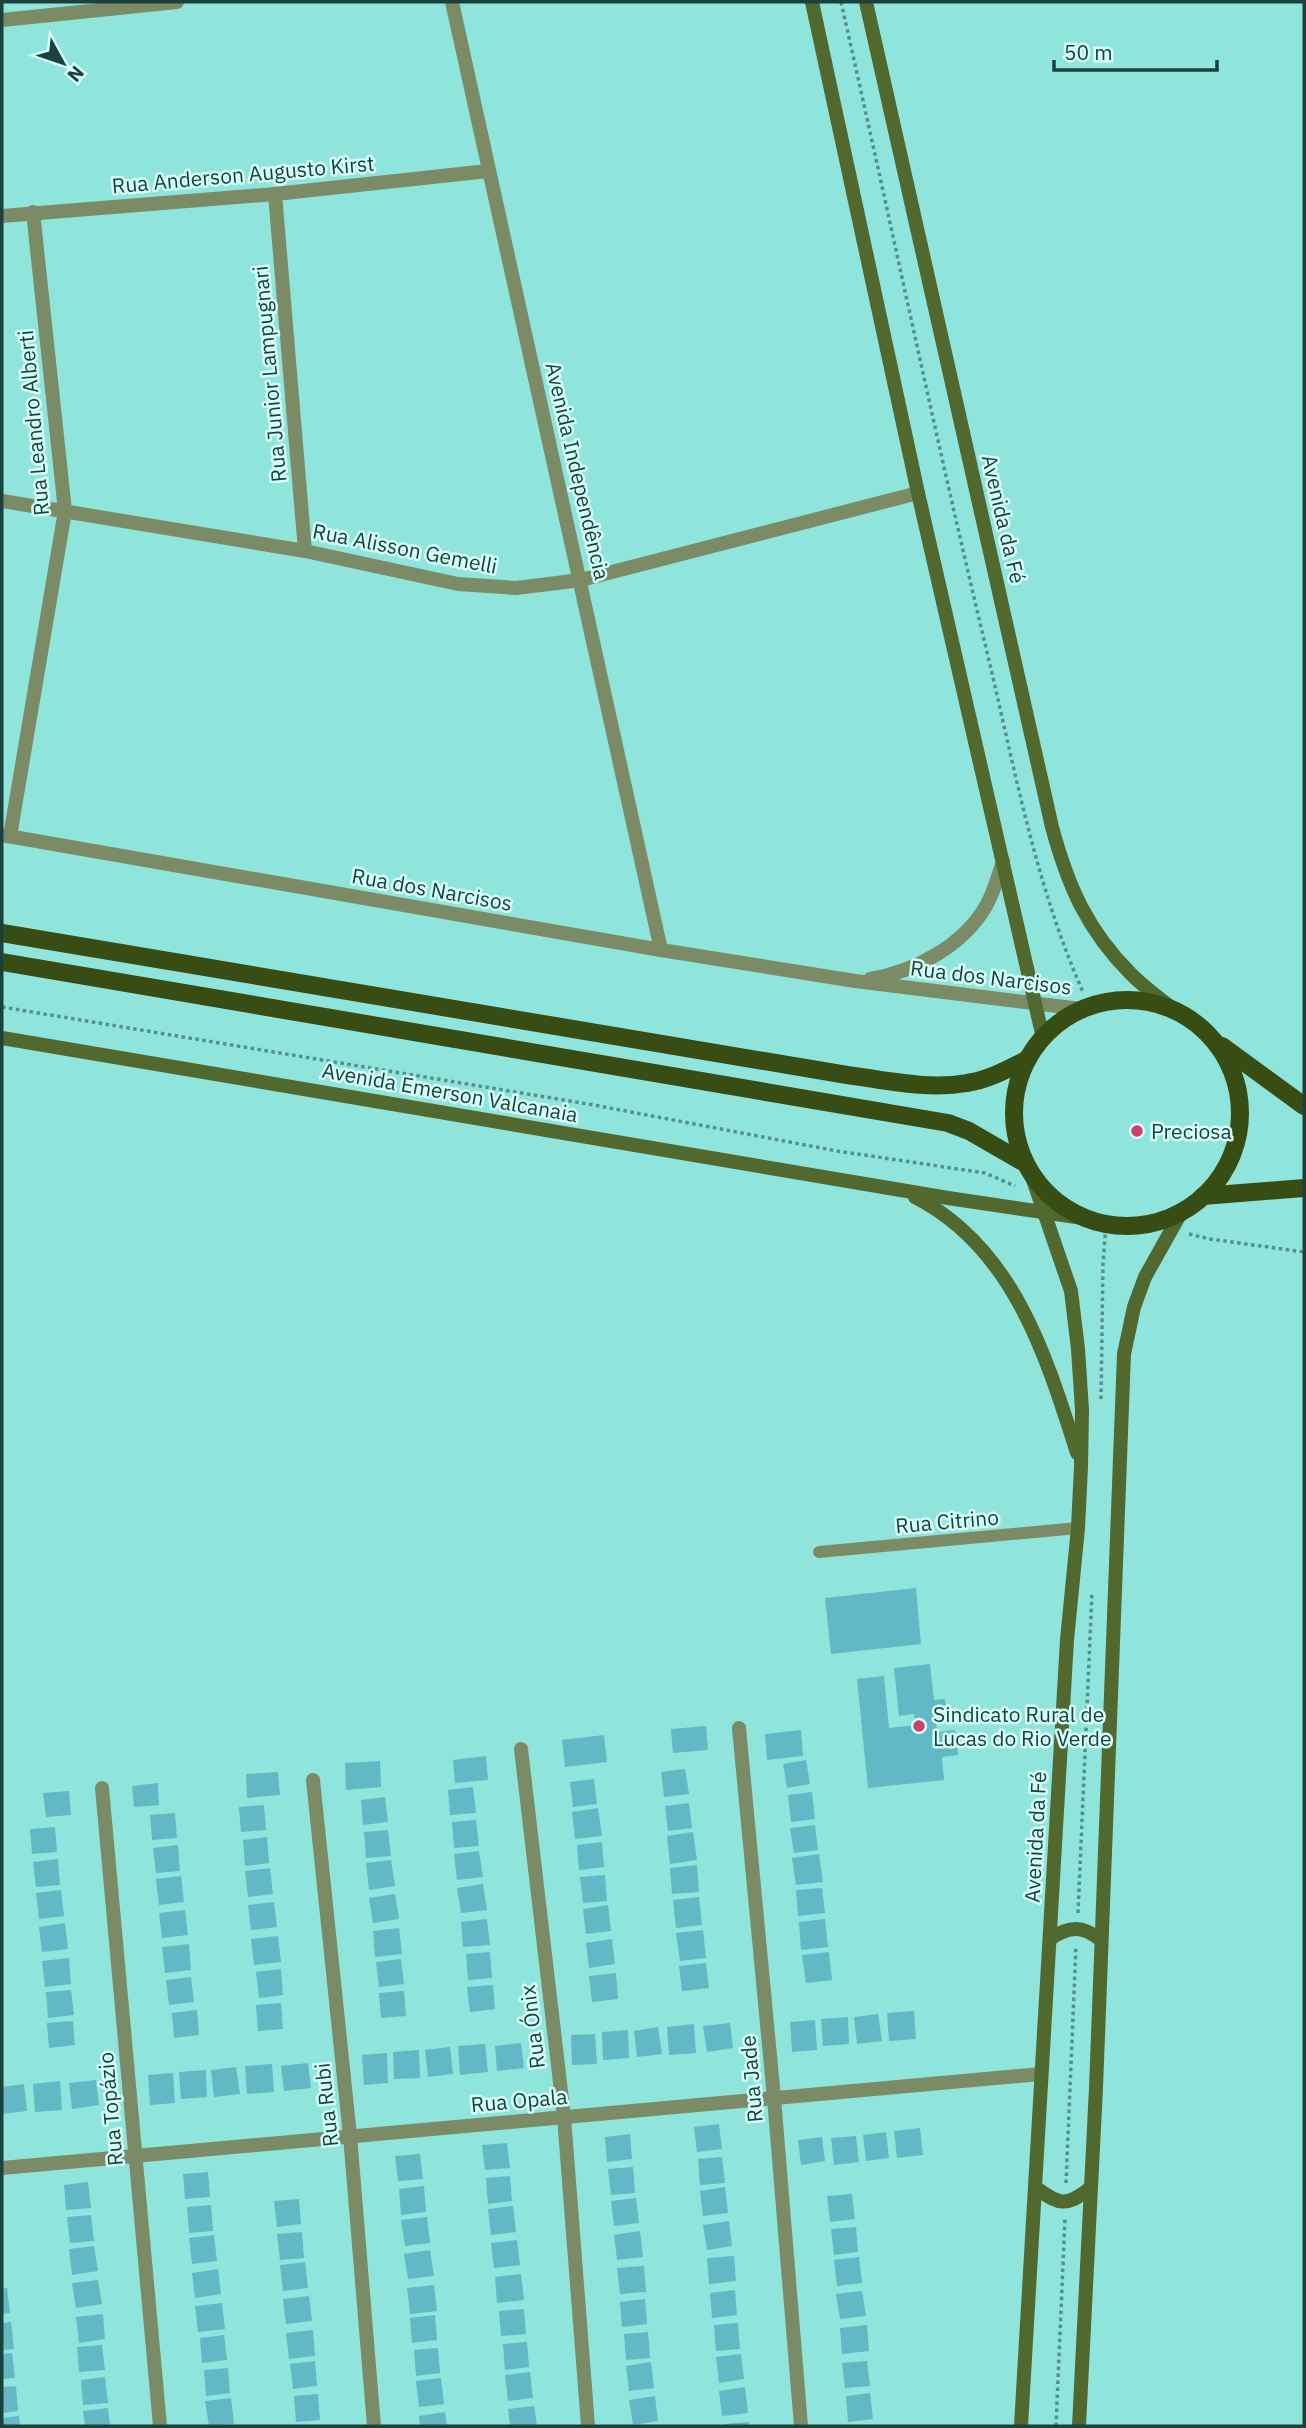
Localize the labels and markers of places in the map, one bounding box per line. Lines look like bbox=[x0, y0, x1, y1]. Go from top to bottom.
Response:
place label: Preciosa bbox=[1151, 1117, 1232, 1145]
marker: Preciosa bbox=[1129, 1123, 1145, 1139]
place label: Sindicato Rural de Lucas do Rio Verde bbox=[933, 1700, 1111, 1752]
marker: Sindicato Rural de Lucas do Rio Verde bbox=[911, 1718, 927, 1734]

